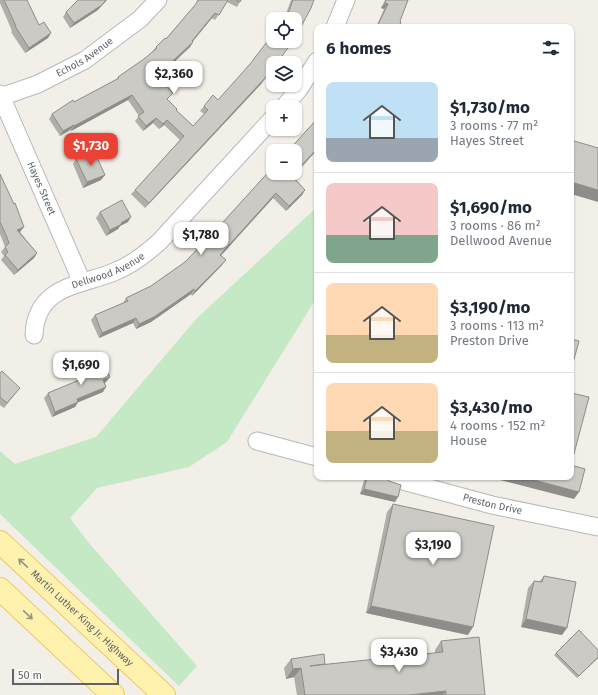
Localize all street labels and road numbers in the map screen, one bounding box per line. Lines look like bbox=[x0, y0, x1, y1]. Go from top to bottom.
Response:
street label: Echols Avenue bbox=[54, 35, 116, 80]
street label: Hayes Street bbox=[24, 160, 58, 217]
street label: Dellwood Avenue bbox=[70, 250, 147, 291]
street label: Preston Drive bbox=[461, 491, 523, 517]
street label: Martin Luther King Jr. Highway bbox=[28, 568, 136, 669]

